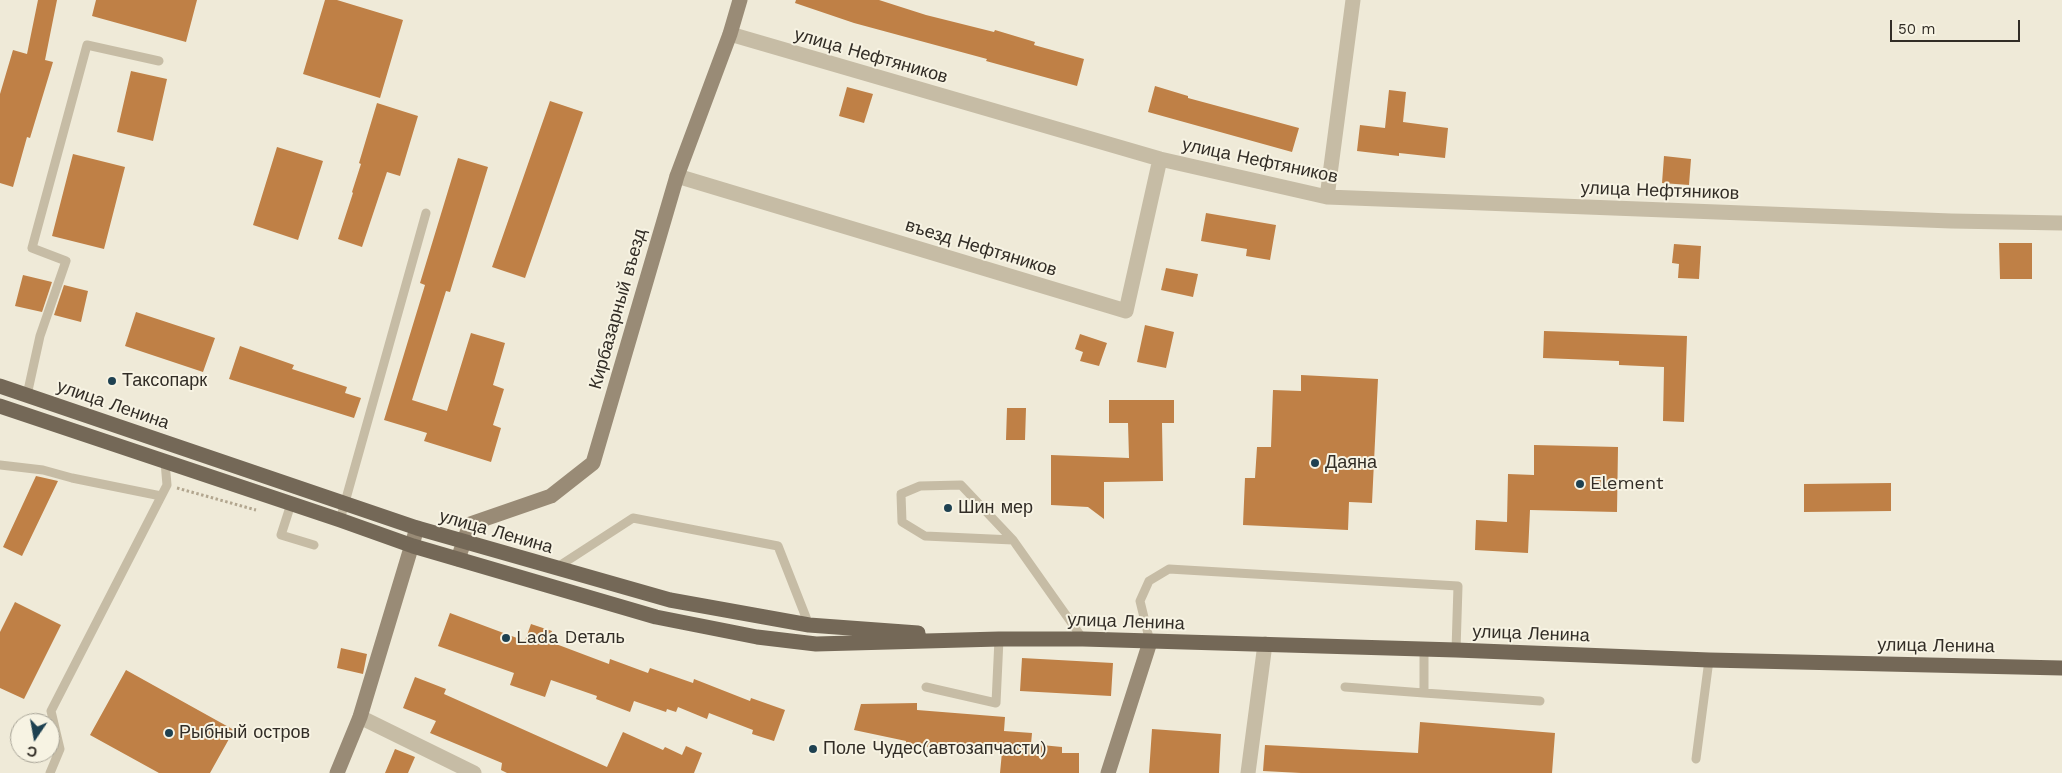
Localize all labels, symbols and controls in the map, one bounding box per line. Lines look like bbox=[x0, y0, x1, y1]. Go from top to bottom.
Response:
scale bar bbox=[1892, 10, 2022, 42]
text: 50 m bbox=[1898, 20, 1935, 38]
street label: улица Нефтяников bbox=[792, 24, 950, 88]
street label: улица Нефтяников bbox=[1180, 134, 1340, 188]
street label: улица Нефтяников bbox=[1580, 177, 1740, 205]
street label: въезд Нефтяников bbox=[903, 215, 1059, 281]
street label: Кирбазарный въезд bbox=[585, 226, 651, 392]
place label: Таксопарк bbox=[122, 370, 207, 392]
marker: Таксопарк bbox=[106, 375, 118, 387]
street label: улица Ленина bbox=[54, 376, 172, 434]
place label: Даяна bbox=[1325, 452, 1377, 474]
marker: Даяна bbox=[1309, 457, 1321, 469]
place label: Element bbox=[1590, 473, 1663, 495]
marker: Element bbox=[1574, 478, 1586, 490]
place label: Шин мер bbox=[958, 497, 1033, 519]
marker: Шин мер bbox=[942, 502, 954, 514]
street label: улица Ленина bbox=[437, 505, 555, 559]
street label: улица Ленина bbox=[1067, 609, 1185, 635]
street label: улица Ленина bbox=[1472, 621, 1590, 647]
place label: Lada Dеталь bbox=[516, 627, 625, 649]
marker: Lada Dеталь bbox=[500, 632, 512, 644]
street label: улица Ленина bbox=[1877, 634, 1995, 658]
north arrow bbox=[10, 713, 60, 763]
place label: Рыбный остров bbox=[179, 722, 310, 744]
marker: Рыбный остров bbox=[163, 727, 175, 739]
place label: Поле Чудес(автозапчасти) bbox=[823, 738, 1046, 760]
text: С bbox=[25, 743, 39, 761]
marker: Поле Чудес(автозапчасти) bbox=[807, 743, 819, 755]

